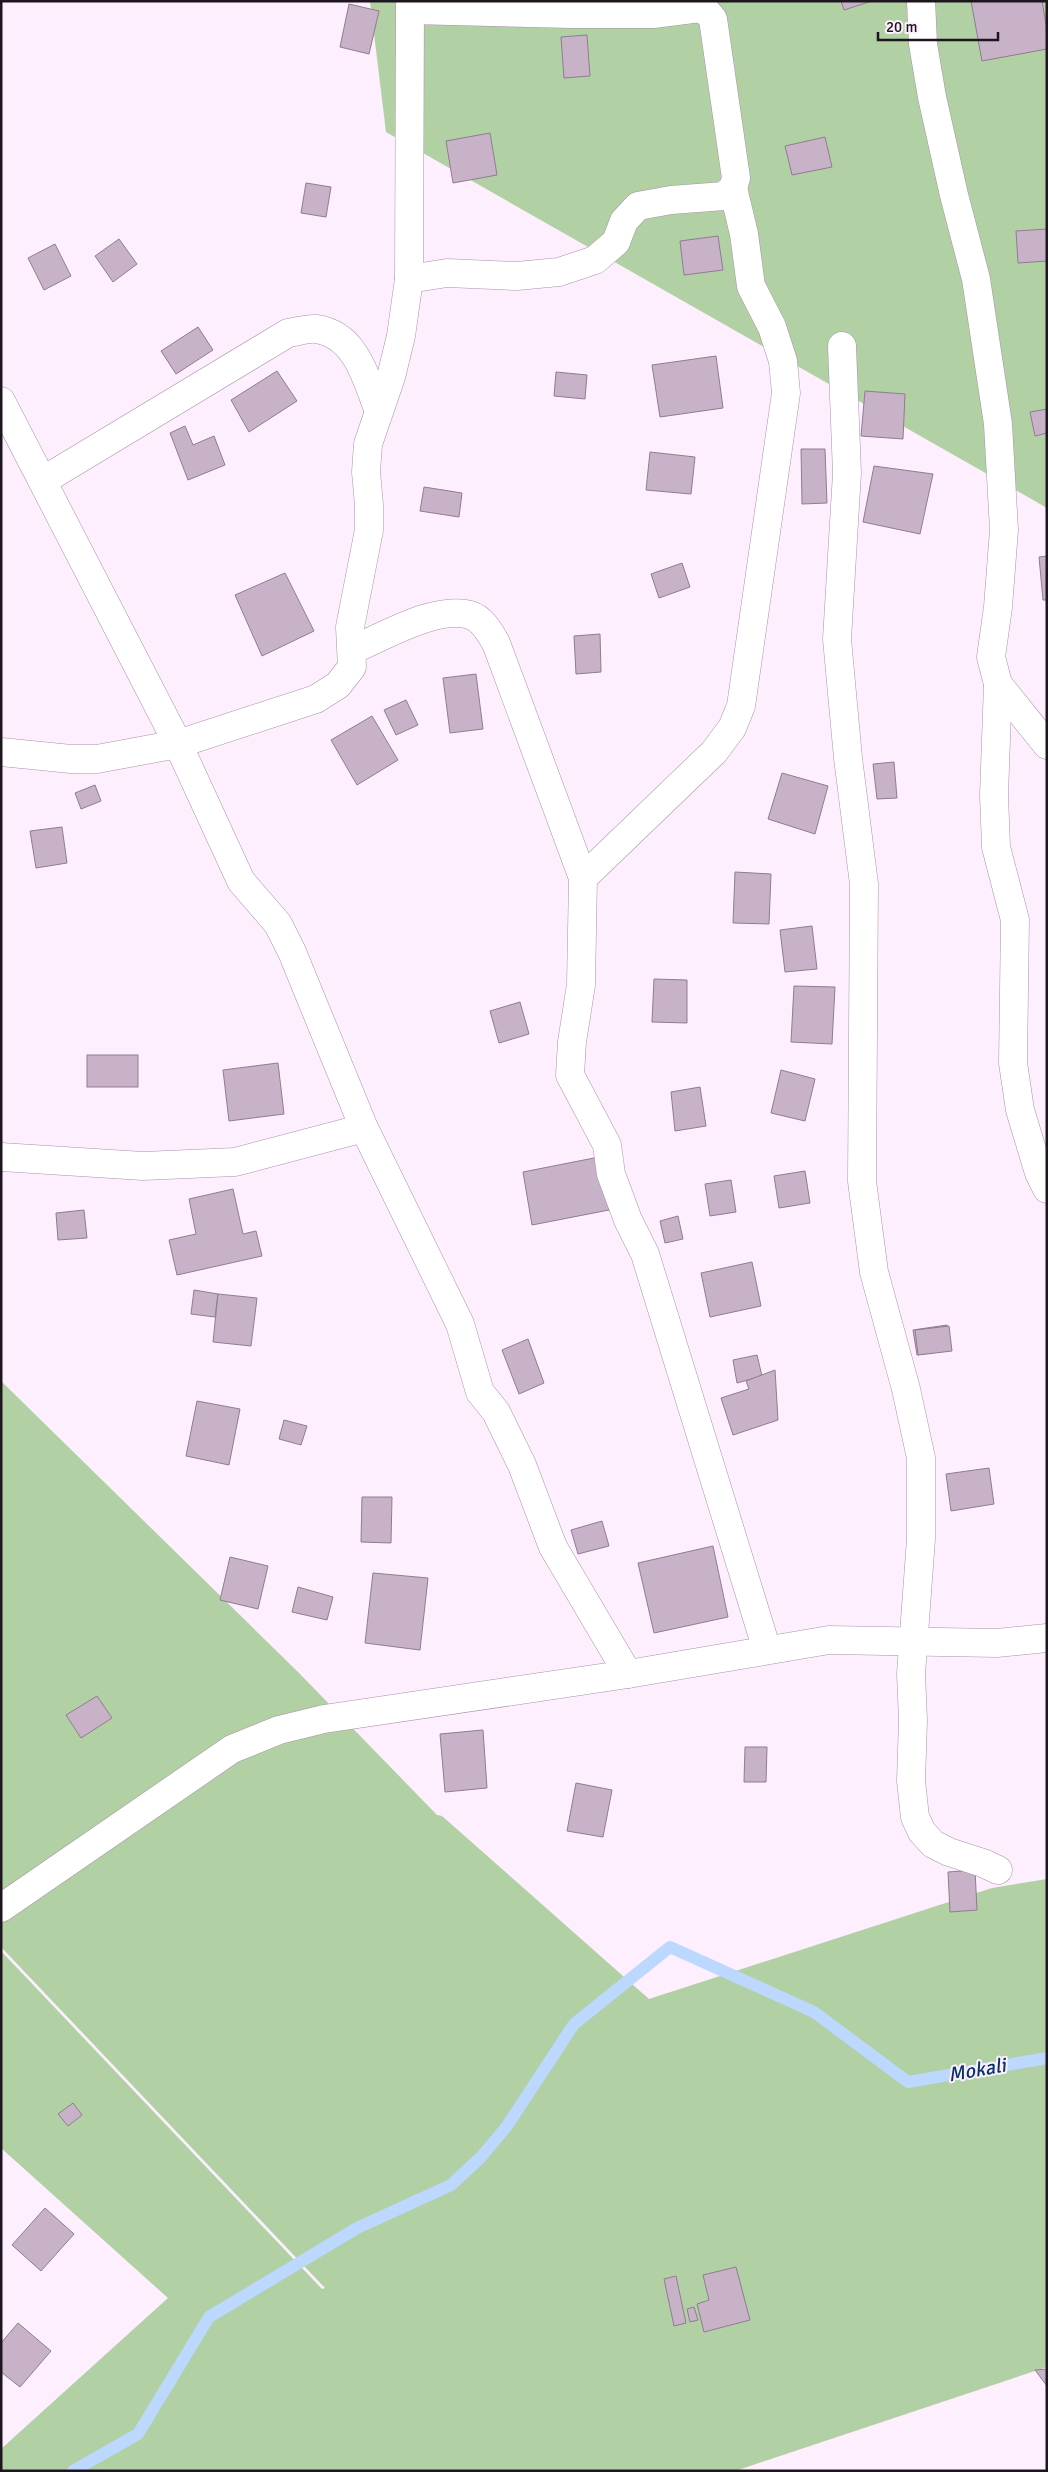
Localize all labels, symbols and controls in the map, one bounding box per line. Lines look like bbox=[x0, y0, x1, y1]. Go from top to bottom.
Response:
scale bar bbox=[878, 10, 998, 42]
text: 20 m bbox=[886, 18, 917, 36]
water label: Mokali bbox=[946, 2052, 1009, 2087]

